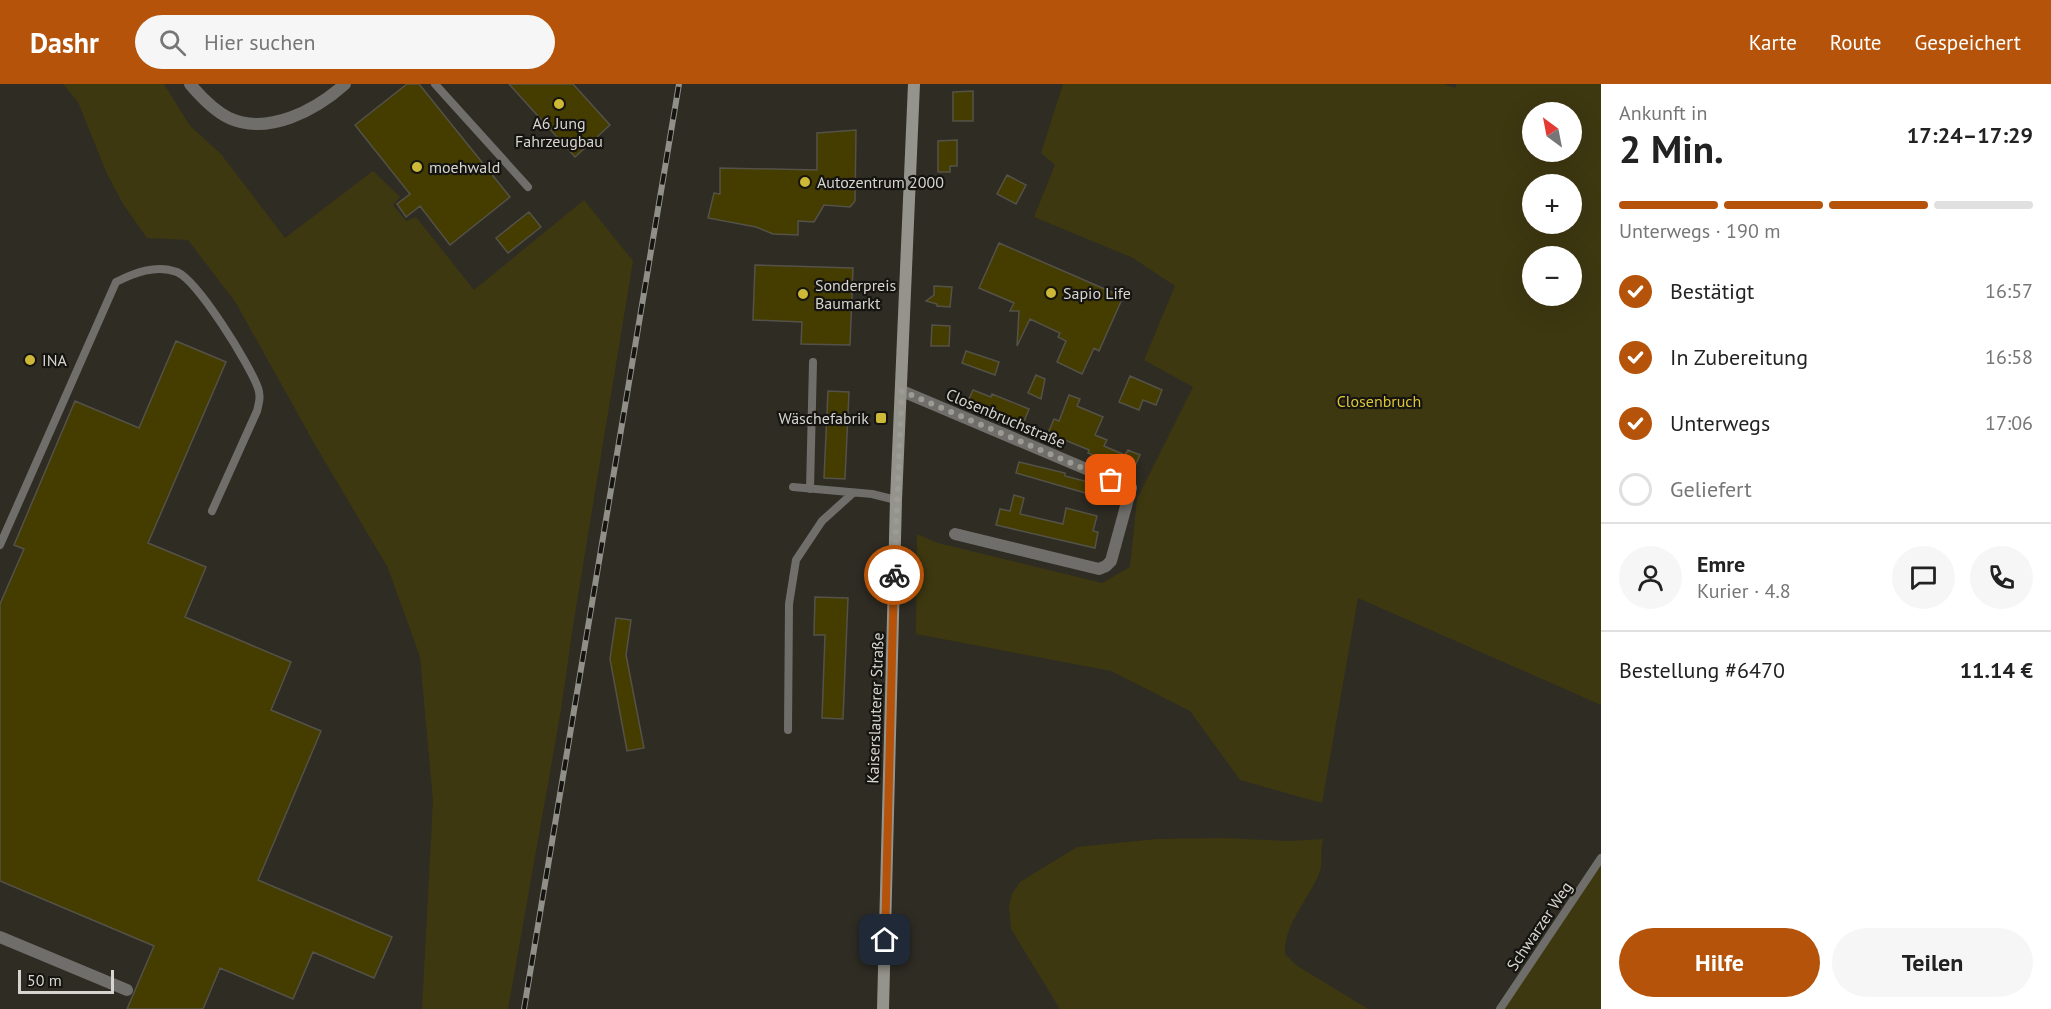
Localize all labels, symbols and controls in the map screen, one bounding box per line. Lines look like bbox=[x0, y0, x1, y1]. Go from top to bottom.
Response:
search box bbox=[135, 15, 555, 69]
text: Dashr bbox=[30, 24, 99, 61]
icon: search bbox=[156, 26, 189, 59]
text: Hier suchen bbox=[204, 28, 315, 56]
text: Karte bbox=[1749, 29, 1797, 56]
text: Route bbox=[1830, 29, 1881, 56]
text: Gespeichert bbox=[1914, 29, 2021, 56]
marker: A6 Jung Fahrzeugbau bbox=[552, 97, 566, 111]
text: Ankunft in bbox=[1619, 100, 1707, 126]
north arrow bbox=[1522, 102, 1582, 162]
map controls bbox=[1522, 102, 1582, 306]
place label: A6 Jung Fahrzeugbau bbox=[515, 113, 603, 151]
text: 17:24–17:29 bbox=[1907, 121, 2033, 149]
text: 2 Min. bbox=[1619, 123, 1724, 174]
place label: moehwald bbox=[429, 157, 500, 177]
marker: moehwald bbox=[410, 160, 424, 174]
place label: Autozentrum 2000 bbox=[817, 172, 944, 192]
button: + bbox=[1522, 174, 1582, 234]
marker: Autozentrum 2000 bbox=[798, 175, 812, 189]
text: Unterwegs · 190 m bbox=[1619, 218, 1780, 244]
button: − bbox=[1522, 246, 1582, 306]
place label: Sonderpreis Baumarkt bbox=[815, 275, 897, 313]
icon: check bbox=[1619, 275, 1652, 308]
text: Bestätigt bbox=[1670, 277, 1754, 305]
text: 16:57 bbox=[1985, 278, 2033, 304]
place label: Sapio Life bbox=[1063, 283, 1131, 303]
marker: Sapio Life bbox=[1044, 286, 1058, 300]
marker: Sonderpreis Baumarkt bbox=[796, 287, 810, 301]
icon: check bbox=[1619, 341, 1652, 374]
text: In Zubereitung bbox=[1670, 343, 1808, 371]
text: 16:58 bbox=[1985, 344, 2033, 370]
place label: INA bbox=[42, 350, 67, 370]
marker: INA bbox=[23, 353, 37, 367]
street label: Closenbruchstraße bbox=[943, 384, 1069, 452]
park label: Closenbruch bbox=[1337, 391, 1421, 411]
icon: check bbox=[1619, 407, 1652, 440]
place label: Wäschefabrik bbox=[778, 408, 869, 428]
text: Unterwegs bbox=[1670, 409, 1770, 437]
text: 17:06 bbox=[1985, 410, 2033, 436]
marker: Wäschefabrik bbox=[874, 411, 888, 425]
pin bbox=[1085, 454, 1136, 505]
icon: bag bbox=[1094, 463, 1127, 496]
text: Geliefert bbox=[1670, 475, 1752, 503]
courier bbox=[864, 545, 924, 605]
button: person bbox=[1619, 546, 1682, 609]
button: chat bbox=[1892, 546, 1955, 609]
button: phone bbox=[1970, 546, 2033, 609]
text: Emre bbox=[1697, 550, 1745, 578]
icon: bike bbox=[878, 559, 911, 592]
text: Kurier · 4.8 bbox=[1697, 578, 1791, 604]
street label: Kaiserslauterer Straße bbox=[862, 632, 888, 784]
text: Bestellung #6470 bbox=[1619, 656, 1785, 684]
text: 11.14 € bbox=[1960, 656, 2033, 684]
street label: Schwarzer Weg bbox=[1502, 878, 1576, 974]
pin bbox=[859, 914, 910, 965]
icon: home bbox=[868, 923, 901, 956]
button: Hilfe bbox=[1619, 928, 1820, 997]
button: Teilen bbox=[1832, 928, 2033, 997]
scale bar bbox=[18, 967, 114, 994]
text: 50 m bbox=[27, 970, 62, 990]

